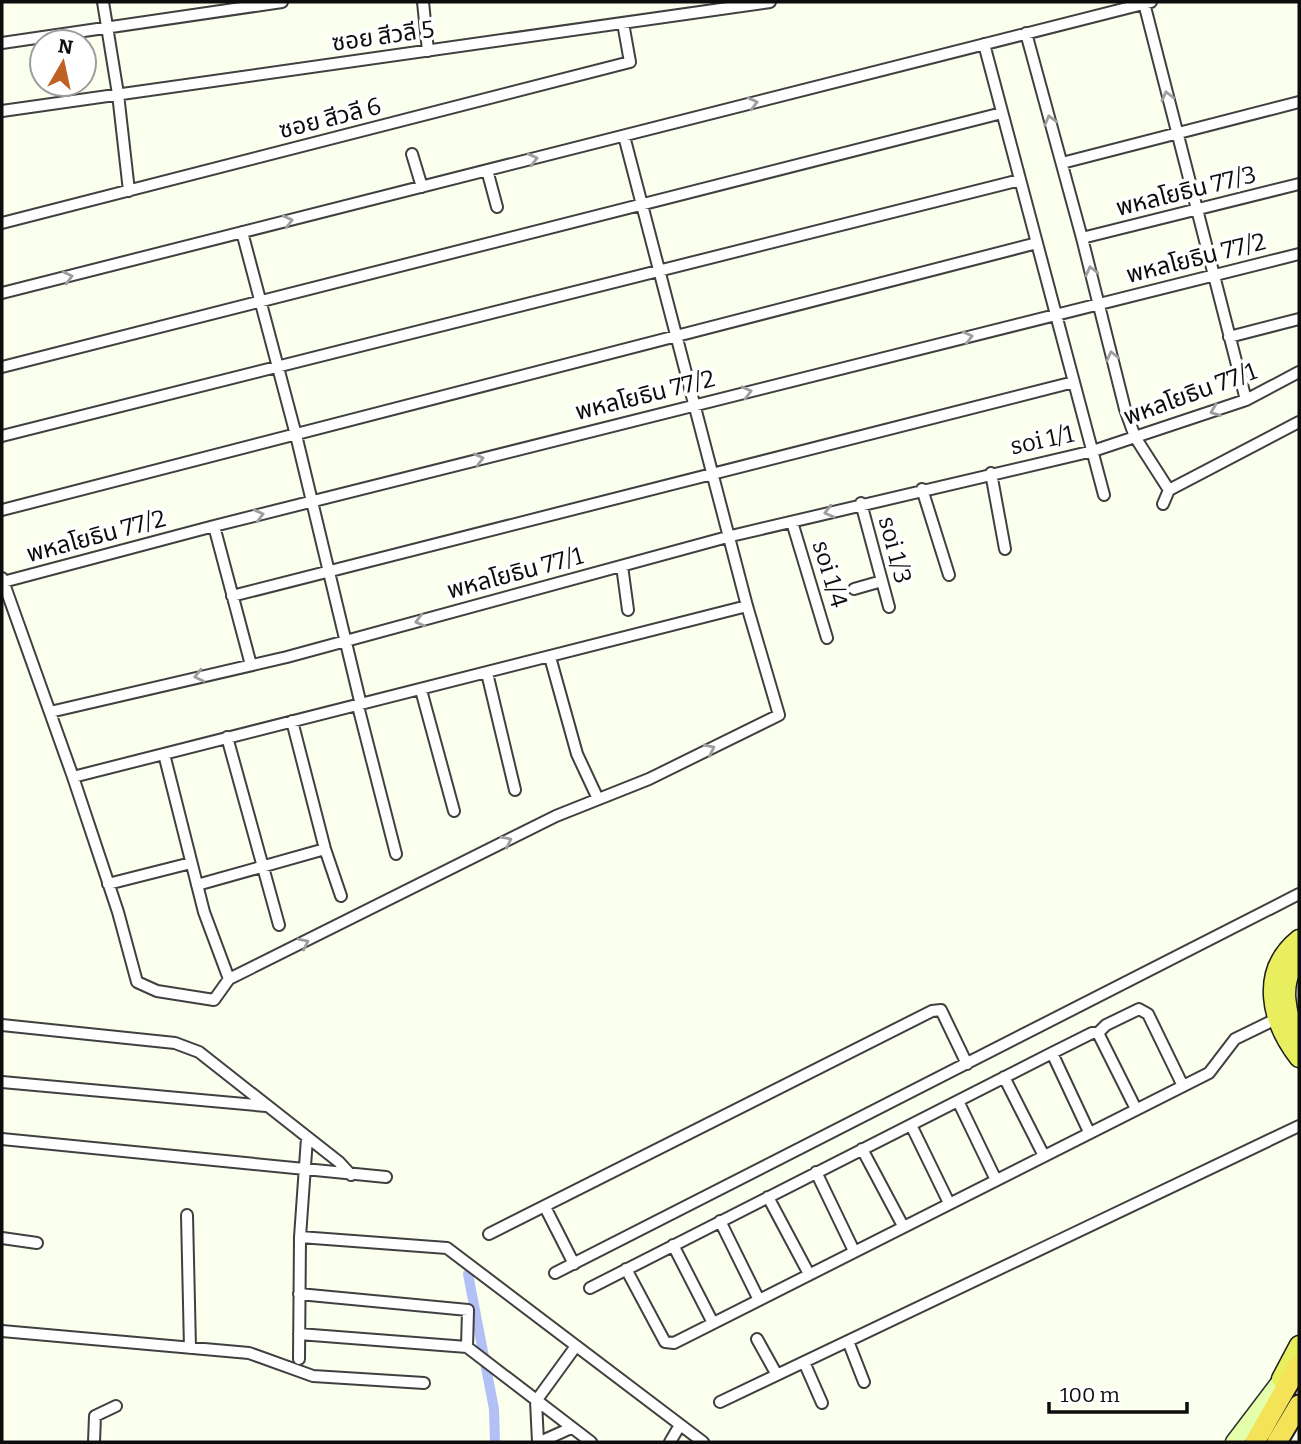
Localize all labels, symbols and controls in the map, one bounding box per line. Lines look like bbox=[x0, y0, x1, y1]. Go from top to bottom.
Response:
street label: ซอย สีวลี 5 bbox=[330, 15, 436, 57]
north arrow bbox=[28, 28, 98, 98]
text: N bbox=[57, 34, 75, 59]
one-way arrow bbox=[1161, 90, 1175, 102]
street label: ซอย สีวลี 6 bbox=[276, 92, 384, 144]
one-way arrow bbox=[747, 96, 759, 111]
one-way arrow bbox=[1044, 114, 1058, 126]
one-way arrow bbox=[527, 153, 539, 167]
street label: พหลโยธิน 77/3 bbox=[1113, 160, 1259, 222]
one-way arrow bbox=[282, 215, 294, 229]
street label: พหลโยธิน 77/2 bbox=[1123, 227, 1269, 289]
one-way arrow bbox=[1084, 265, 1099, 277]
one-way arrow bbox=[62, 271, 74, 285]
one-way arrow bbox=[962, 330, 974, 345]
one-way arrow bbox=[1106, 351, 1120, 363]
street label: พหลโยธิน 77/1 bbox=[1120, 357, 1261, 431]
street label: พหลโยธิน 77/2 bbox=[572, 364, 718, 426]
one-way arrow bbox=[741, 385, 753, 400]
one-way arrow bbox=[1210, 403, 1222, 417]
street label: soi 1/1 bbox=[1008, 420, 1077, 460]
one-way arrow bbox=[473, 453, 485, 467]
street label: พหลโยธิน 77/2 bbox=[23, 504, 169, 568]
one-way arrow bbox=[823, 504, 835, 518]
one-way arrow bbox=[253, 509, 265, 523]
street label: soi 1/3 bbox=[873, 513, 917, 587]
street label: soi 1/4 bbox=[807, 537, 853, 611]
street label: พหลโยธิน 77/1 bbox=[444, 541, 586, 605]
one-way arrow bbox=[414, 612, 426, 627]
one-way arrow bbox=[193, 668, 205, 682]
one-way arrow bbox=[703, 743, 715, 757]
one-way arrow bbox=[500, 836, 512, 850]
one-way arrow bbox=[297, 937, 309, 951]
scale bar bbox=[1049, 1370, 1187, 1414]
text: 100 m bbox=[1060, 1382, 1120, 1408]

